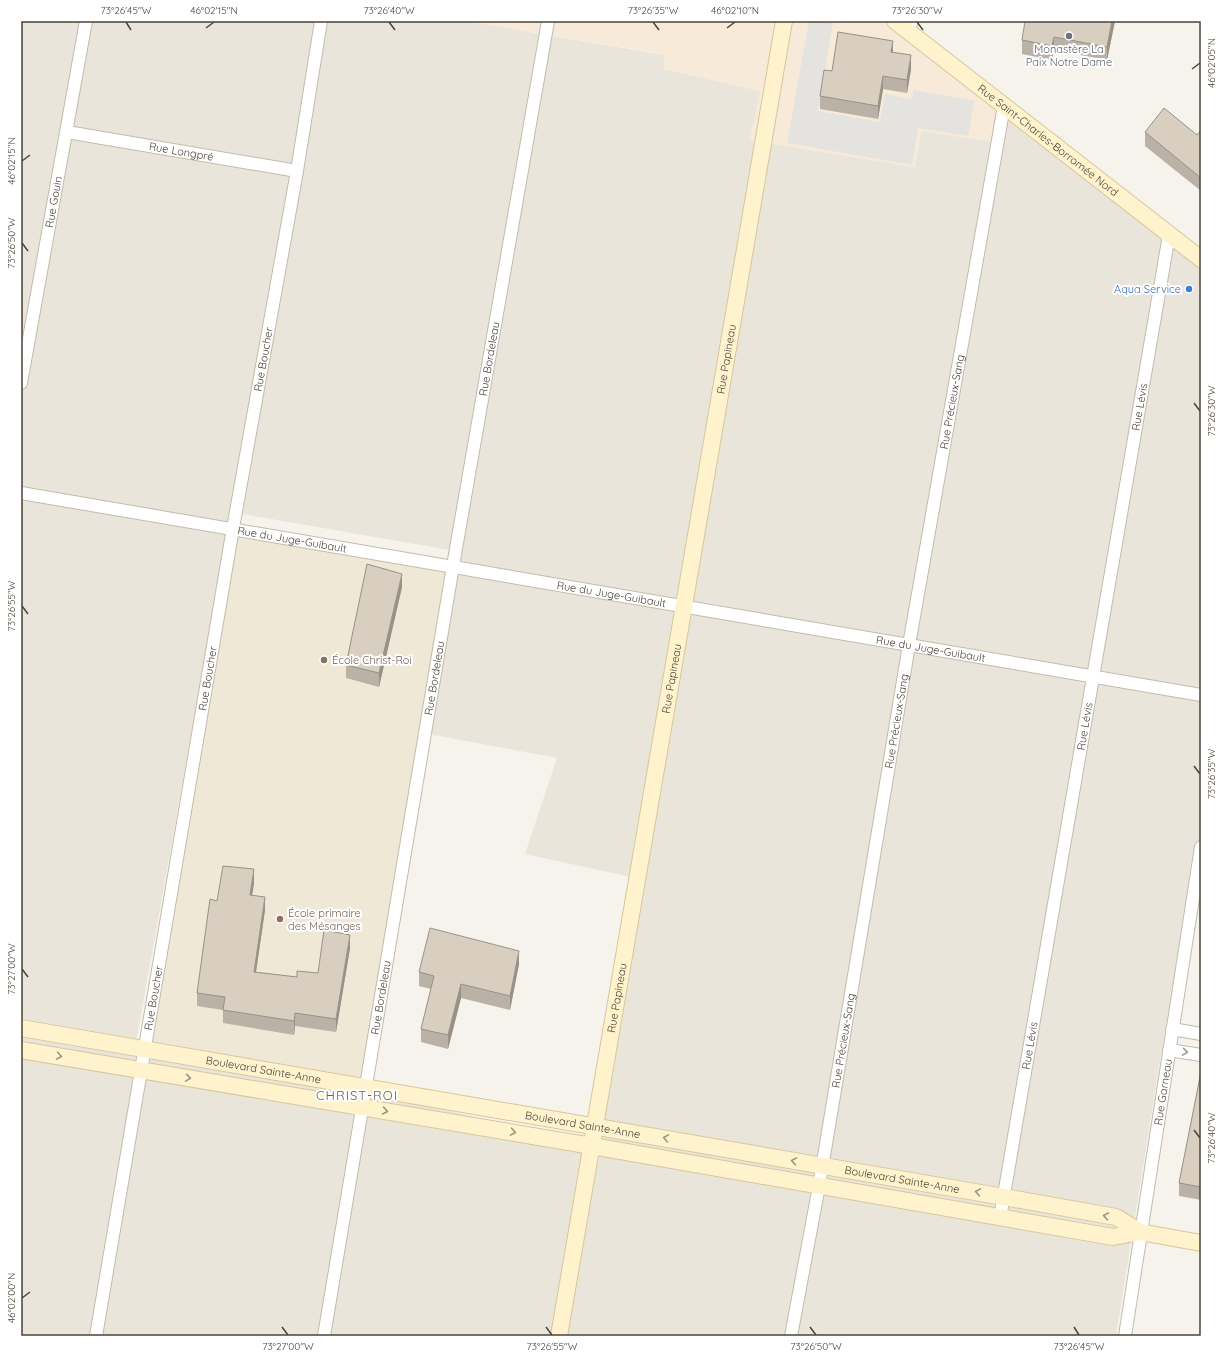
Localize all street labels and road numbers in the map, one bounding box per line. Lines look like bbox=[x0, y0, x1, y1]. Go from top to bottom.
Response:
street label: Rue Saint-Charles-Borromée Nord bbox=[975, 81, 1121, 199]
street label: Rue Longpré bbox=[148, 139, 215, 164]
street label: Rue Gouin bbox=[42, 175, 65, 229]
street label: Rue Bordeleau bbox=[476, 321, 502, 397]
street label: Rue Papineau bbox=[713, 323, 739, 395]
street label: Rue Boucher bbox=[251, 325, 276, 393]
street label: Rue Précieux-Sang bbox=[937, 353, 967, 450]
street label: Rue Lévis bbox=[1128, 382, 1150, 432]
street label: Rue du Juge-Guibault bbox=[236, 523, 348, 556]
street label: Rue du Juge-Guibault bbox=[556, 578, 667, 610]
street label: Rue du Juge-Guibault bbox=[875, 633, 987, 665]
street label: Rue Bordeleau bbox=[421, 640, 447, 716]
street label: Rue Papineau bbox=[659, 643, 684, 714]
street label: Rue Boucher bbox=[195, 644, 220, 712]
street label: Rue Précieux-Sang bbox=[882, 673, 911, 769]
street label: Rue Lévis bbox=[1074, 701, 1096, 751]
street label: Rue Bordeleau bbox=[368, 960, 394, 1036]
street label: Rue Papineau bbox=[604, 962, 630, 1034]
street label: Rue Boucher bbox=[141, 964, 166, 1031]
street label: Rue Précieux-Sang bbox=[828, 992, 858, 1089]
street label: Rue Lévis bbox=[1019, 1021, 1041, 1070]
street label: Boulevard Sainte-Anne bbox=[205, 1053, 322, 1086]
street label: Rue Garneau bbox=[1151, 1058, 1175, 1126]
street label: Boulevard Sainte-Anne bbox=[524, 1108, 641, 1141]
street label: Boulevard Sainte-Anne bbox=[843, 1163, 961, 1196]

